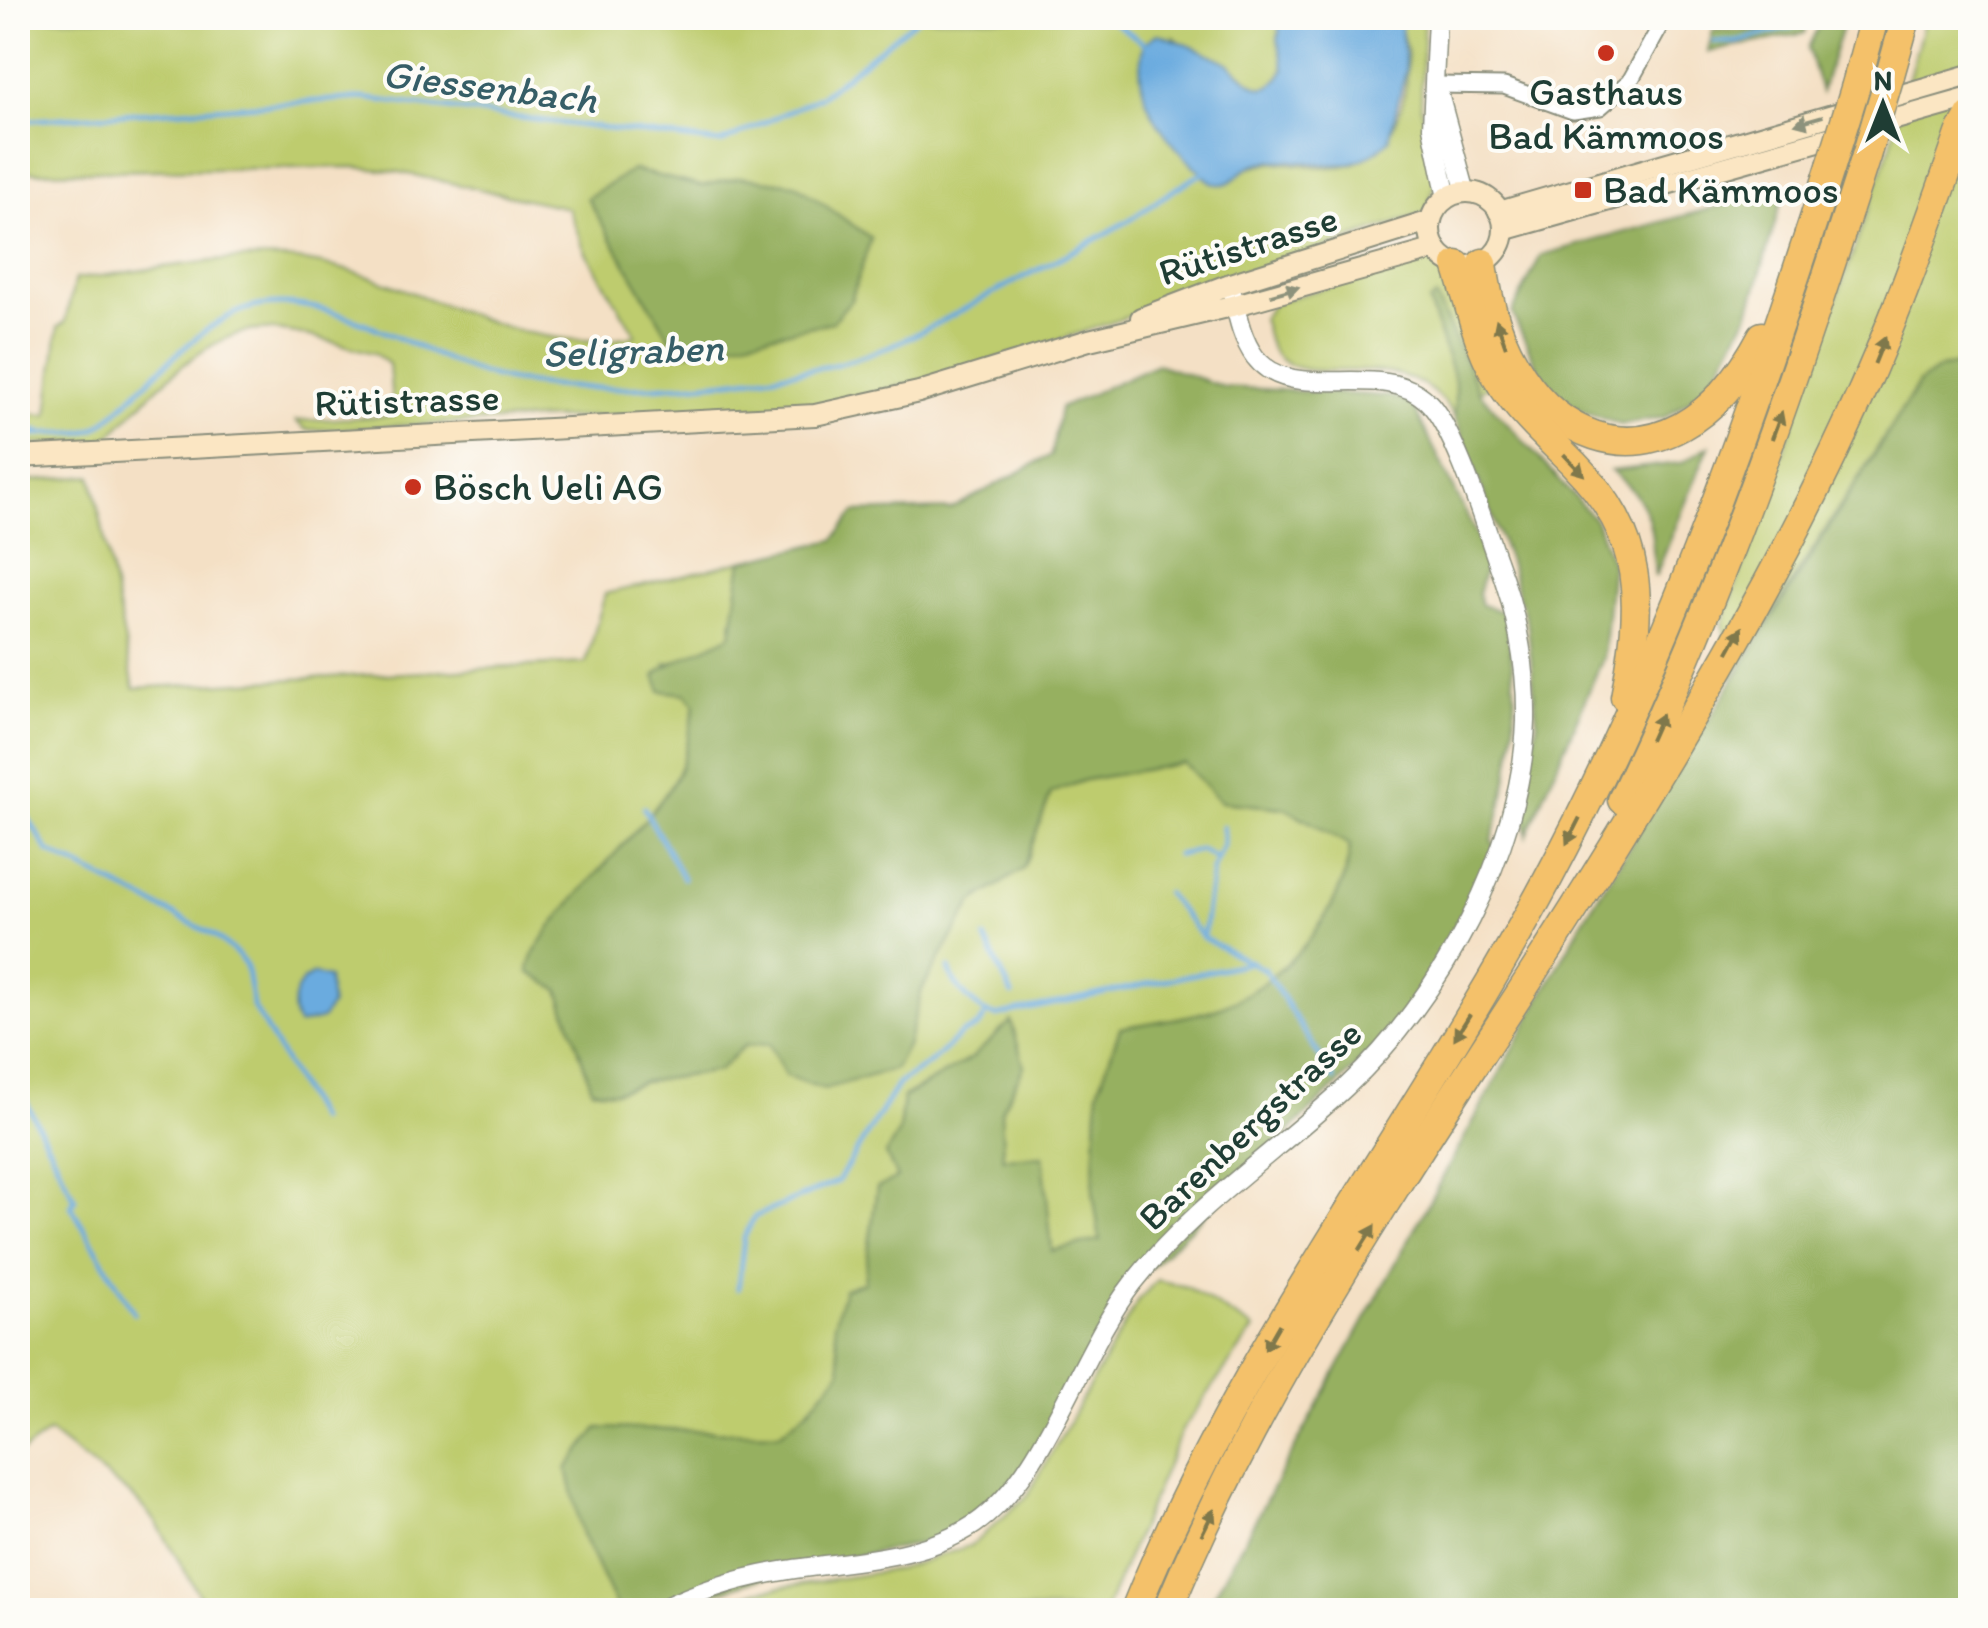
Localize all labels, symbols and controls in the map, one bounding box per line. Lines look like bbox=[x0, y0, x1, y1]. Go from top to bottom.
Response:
marker: Gasthaus Bad Kämmoos bbox=[1595, 42, 1617, 64]
water label: Giessenbach bbox=[380, 49, 601, 123]
north arrow bbox=[1833, 55, 1933, 155]
text: N bbox=[1874, 63, 1892, 97]
place label: Gasthaus Bad Kämmoos bbox=[1488, 69, 1724, 159]
one-way arrow bbox=[1793, 113, 1824, 129]
place label: Bad Kämmoos bbox=[1603, 167, 1839, 213]
marker: Bad Kämmoos bbox=[1572, 179, 1594, 201]
street label: Rütistrasse bbox=[1153, 194, 1343, 296]
one-way arrow bbox=[1270, 283, 1301, 298]
one-way arrow bbox=[1492, 317, 1507, 347]
water label: Seligraben bbox=[542, 323, 725, 377]
one-way arrow bbox=[1873, 334, 1889, 364]
street label: Rütistrasse bbox=[314, 374, 500, 426]
one-way arrow bbox=[1770, 410, 1785, 440]
one-way arrow bbox=[1562, 453, 1586, 477]
place label: Bösch Ueli AG bbox=[433, 464, 663, 510]
marker: Bösch Ueli AG bbox=[402, 476, 424, 498]
one-way arrow bbox=[1725, 626, 1743, 654]
one-way arrow bbox=[1648, 712, 1665, 741]
one-way arrow bbox=[1565, 816, 1582, 845]
street label: Barenbergstrasse bbox=[1129, 1010, 1371, 1240]
one-way arrow bbox=[1454, 1013, 1471, 1041]
one-way arrow bbox=[1358, 1225, 1376, 1252]
one-way arrow bbox=[1264, 1323, 1282, 1351]
one-way arrow bbox=[1200, 1507, 1217, 1536]

